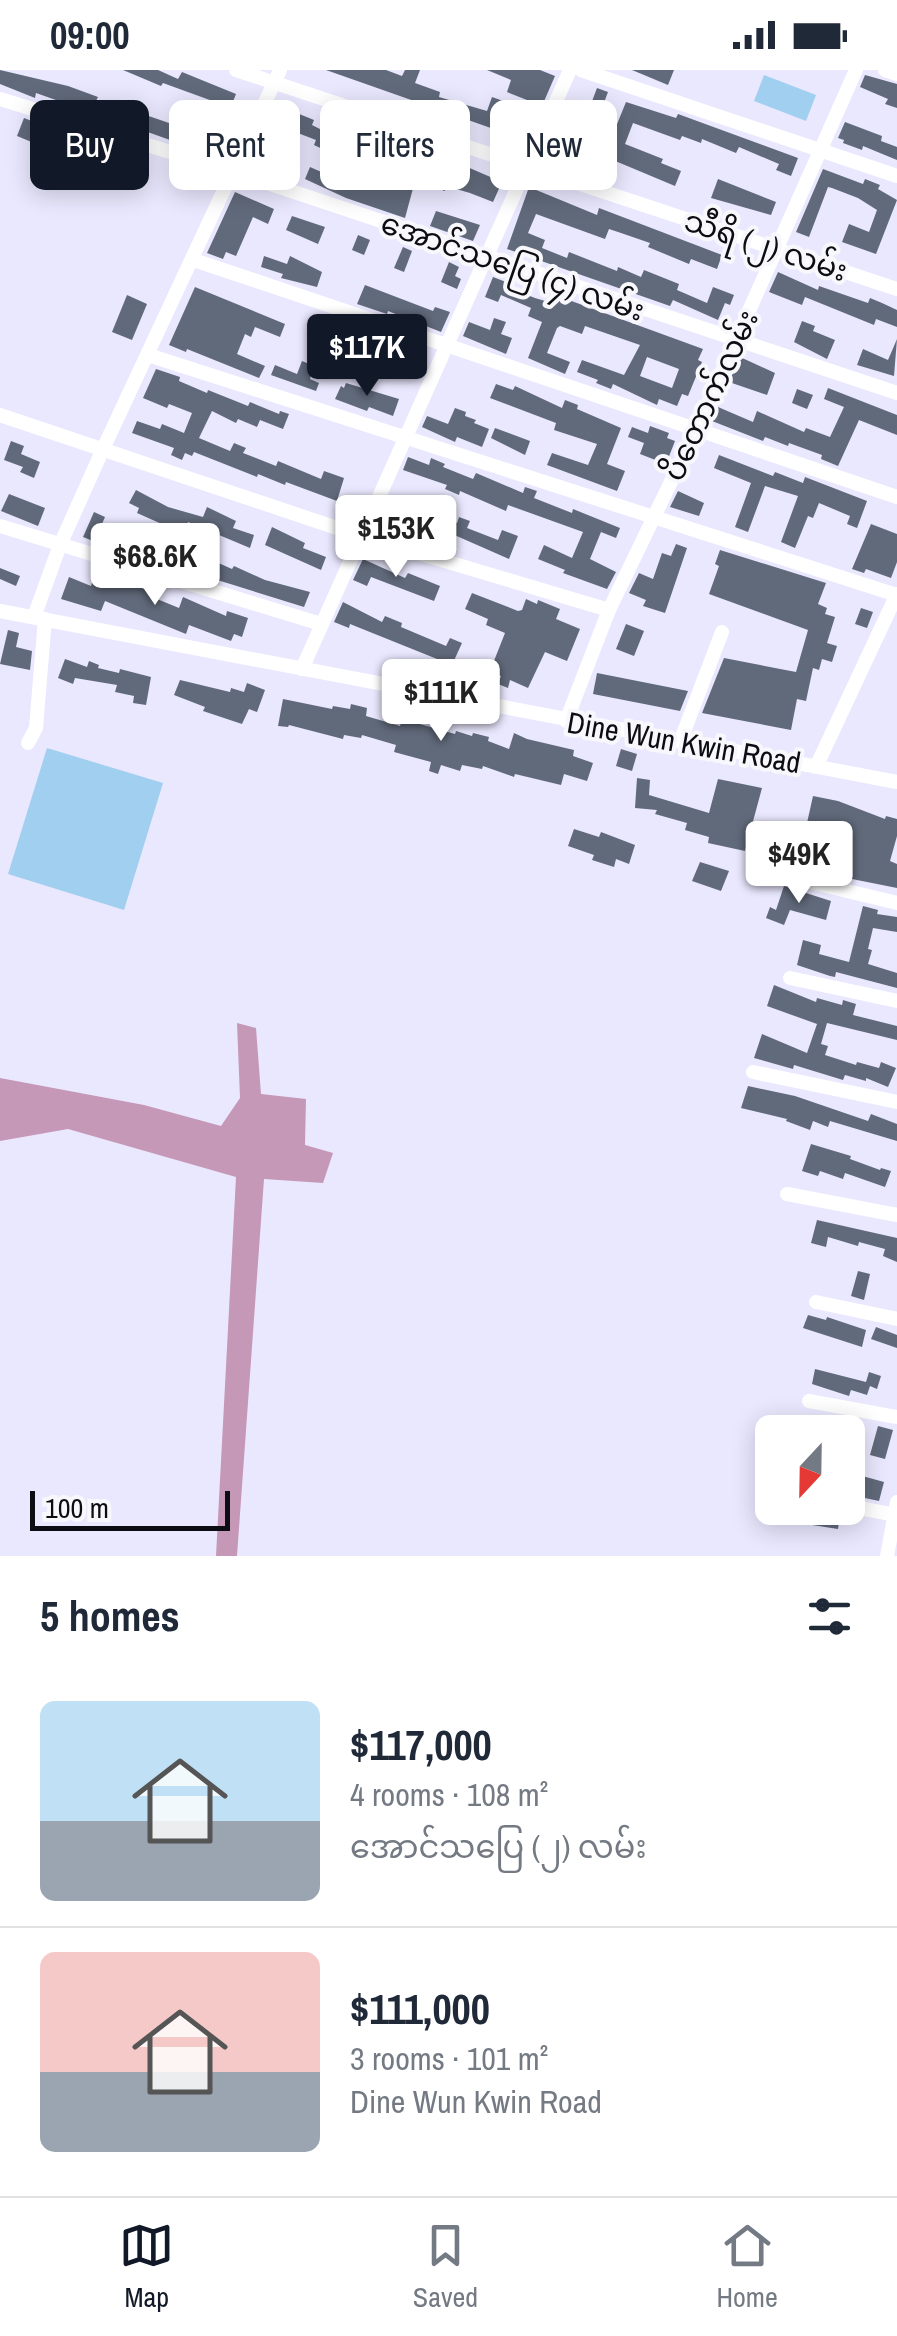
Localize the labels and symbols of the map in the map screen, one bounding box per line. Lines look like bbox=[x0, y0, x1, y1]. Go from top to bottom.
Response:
street label: သီရိ (၂) လမ်း bbox=[677, 199, 853, 296]
street label: အောင်သပြေ (၄) လမ်း bbox=[374, 201, 650, 336]
street label: ပိတောက်လမ်း bbox=[652, 303, 767, 487]
pin: $117K bbox=[297, 314, 437, 399]
pin: $153K bbox=[326, 495, 466, 580]
pin: $68.6K bbox=[74, 523, 236, 608]
pin: $111K bbox=[371, 659, 511, 744]
street label: Dine Wun Kwin Road bbox=[564, 702, 804, 782]
pin: $49K bbox=[740, 821, 858, 906]
north arrow bbox=[755, 1415, 865, 1525]
scale bar bbox=[30, 1486, 230, 1530]

